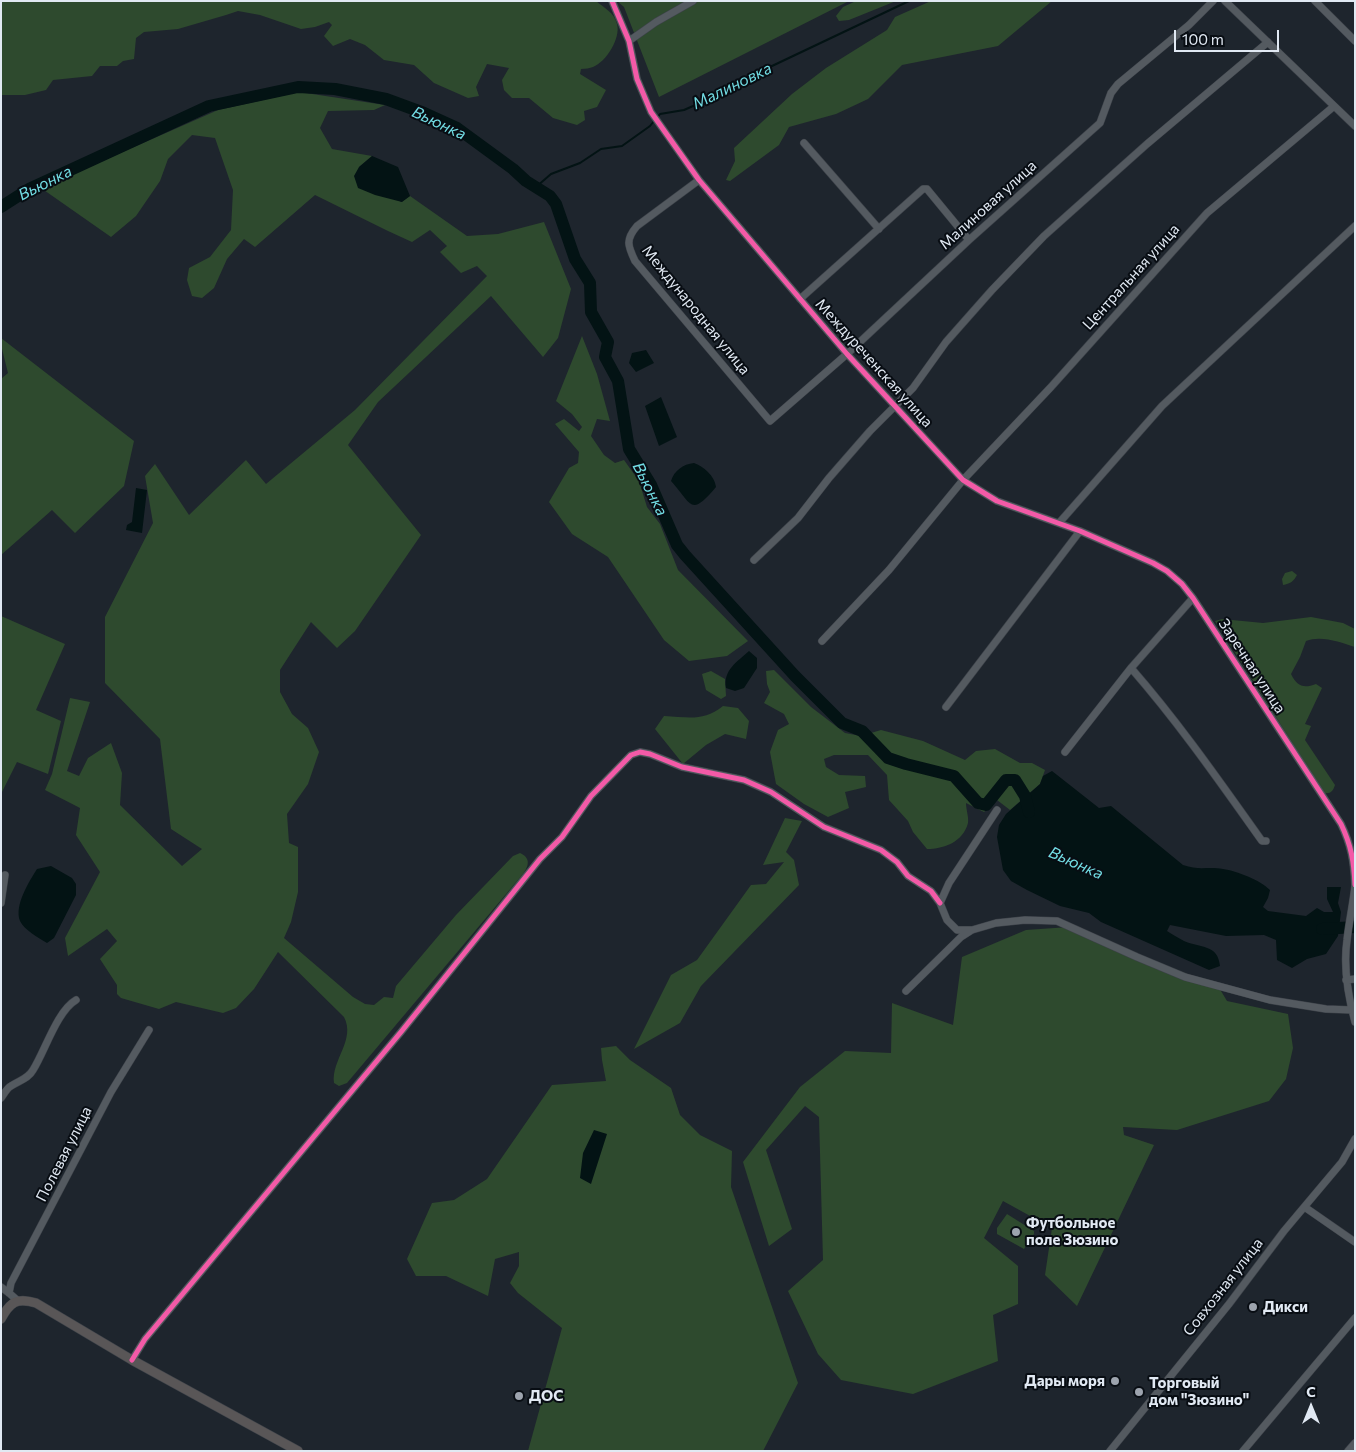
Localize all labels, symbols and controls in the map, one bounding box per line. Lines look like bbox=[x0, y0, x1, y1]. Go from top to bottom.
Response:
scale bar bbox=[1176, 20, 1281, 52]
text: 100 m bbox=[1182, 30, 1224, 48]
water label: Малиновка bbox=[689, 59, 775, 113]
water label: Вьюнка bbox=[409, 102, 469, 144]
street label: Малиновая улица bbox=[936, 157, 1040, 253]
water label: Вьюнка bbox=[15, 161, 75, 205]
street label: Центральная улица bbox=[1079, 220, 1183, 334]
street label: Международная улица bbox=[638, 242, 754, 378]
street label: Междуреченская улица bbox=[812, 295, 936, 431]
water label: Вьюнка bbox=[628, 459, 672, 519]
street label: Заречная улица bbox=[1215, 615, 1289, 717]
water label: Вьюнка bbox=[1046, 843, 1106, 883]
street label: Полевая улица bbox=[32, 1104, 96, 1204]
place label: Футбольное поле Зюзино bbox=[1026, 1214, 1118, 1249]
marker: Футбольное поле Зюзино bbox=[1010, 1226, 1022, 1238]
street label: Совхозная улица bbox=[1179, 1235, 1267, 1339]
place label: Дикси bbox=[1263, 1298, 1308, 1316]
marker: Дикси bbox=[1247, 1301, 1259, 1313]
place label: Дары моря bbox=[1025, 1372, 1105, 1390]
place label: Торговый дом "Зюзино" bbox=[1149, 1374, 1249, 1409]
marker: Дары моря bbox=[1109, 1375, 1121, 1387]
north arrow bbox=[1286, 1382, 1336, 1432]
text: С bbox=[1306, 1383, 1316, 1400]
marker: Торговый дом "Зюзино" bbox=[1133, 1386, 1145, 1398]
place label: ДОС bbox=[529, 1387, 564, 1405]
marker: ДОС bbox=[513, 1390, 525, 1402]

